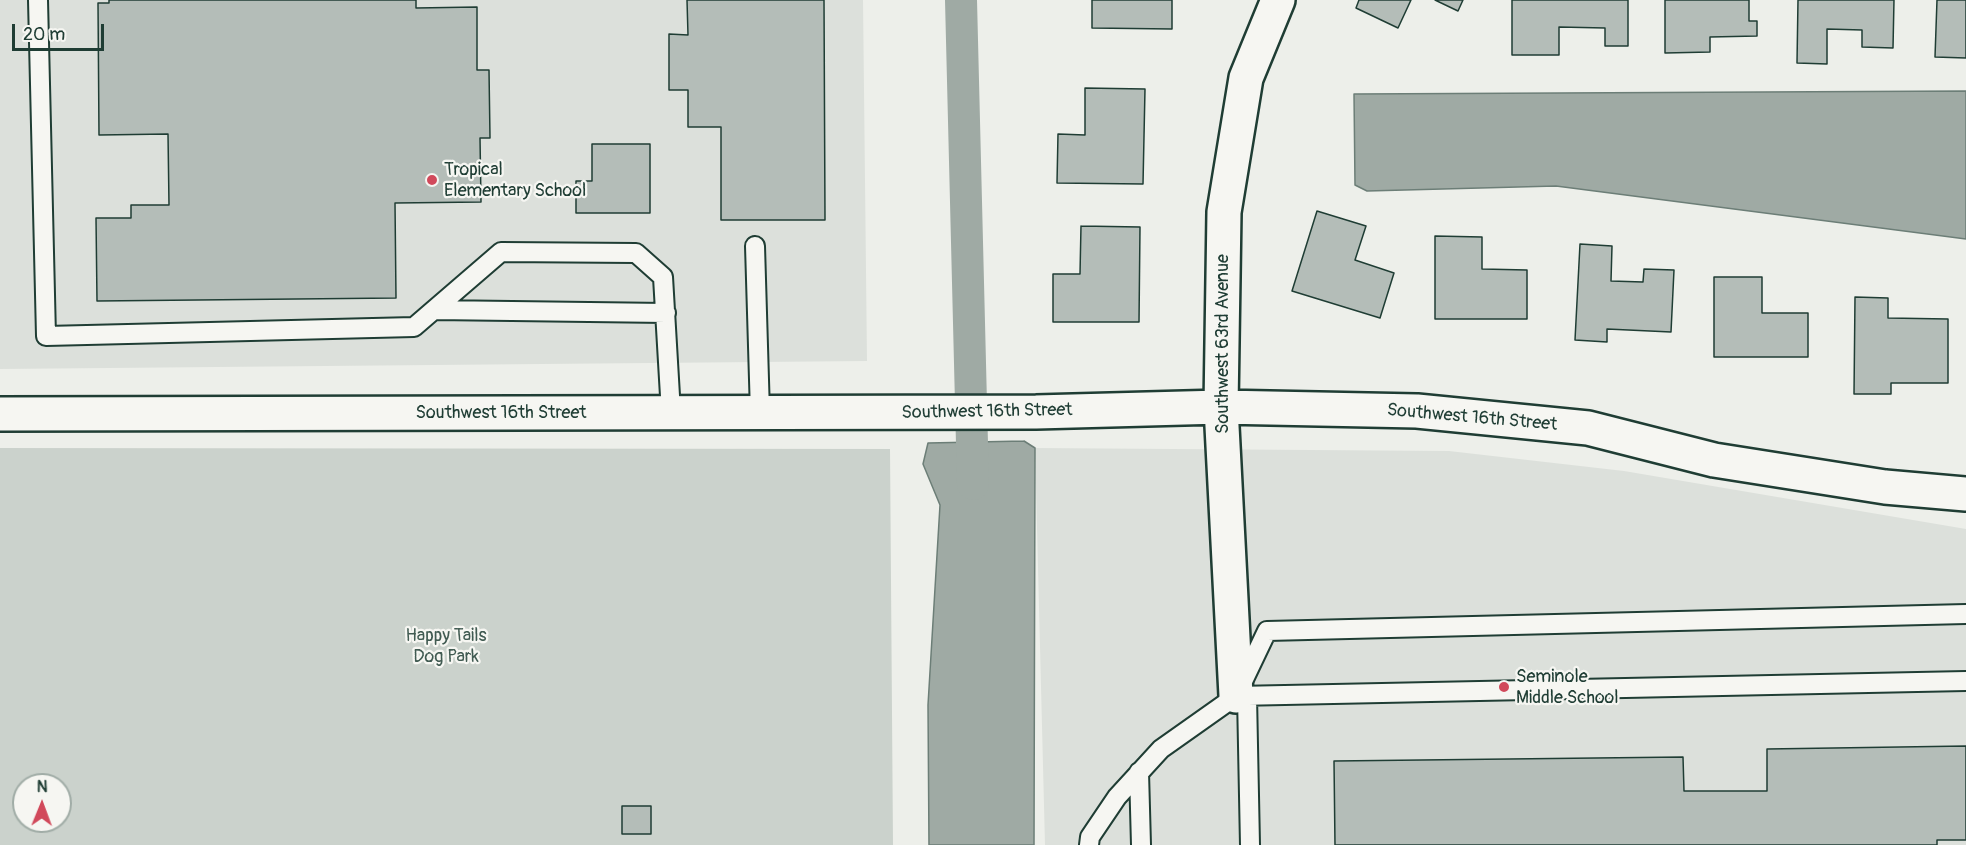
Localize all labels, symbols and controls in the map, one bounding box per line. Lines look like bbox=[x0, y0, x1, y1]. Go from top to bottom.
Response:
scale bar bbox=[15, 12, 106, 50]
text: 20 m bbox=[23, 23, 65, 46]
place label: Tropical Elementary School bbox=[444, 159, 586, 201]
marker: Tropical Elementary School bbox=[425, 173, 439, 187]
street label: Southwest 63rd Avenue bbox=[1212, 254, 1234, 434]
street label: Southwest 16th Street bbox=[901, 400, 1073, 424]
street label: Southwest 16th Street bbox=[1386, 400, 1558, 436]
street label: Southwest 16th Street bbox=[415, 402, 587, 424]
park label: Happy Tails Dog Park bbox=[405, 625, 487, 668]
place label: Seminole Middle School bbox=[1516, 666, 1619, 708]
marker: Seminole Middle School bbox=[1497, 680, 1511, 694]
north arrow bbox=[12, 773, 72, 833]
text: N bbox=[37, 777, 48, 797]

